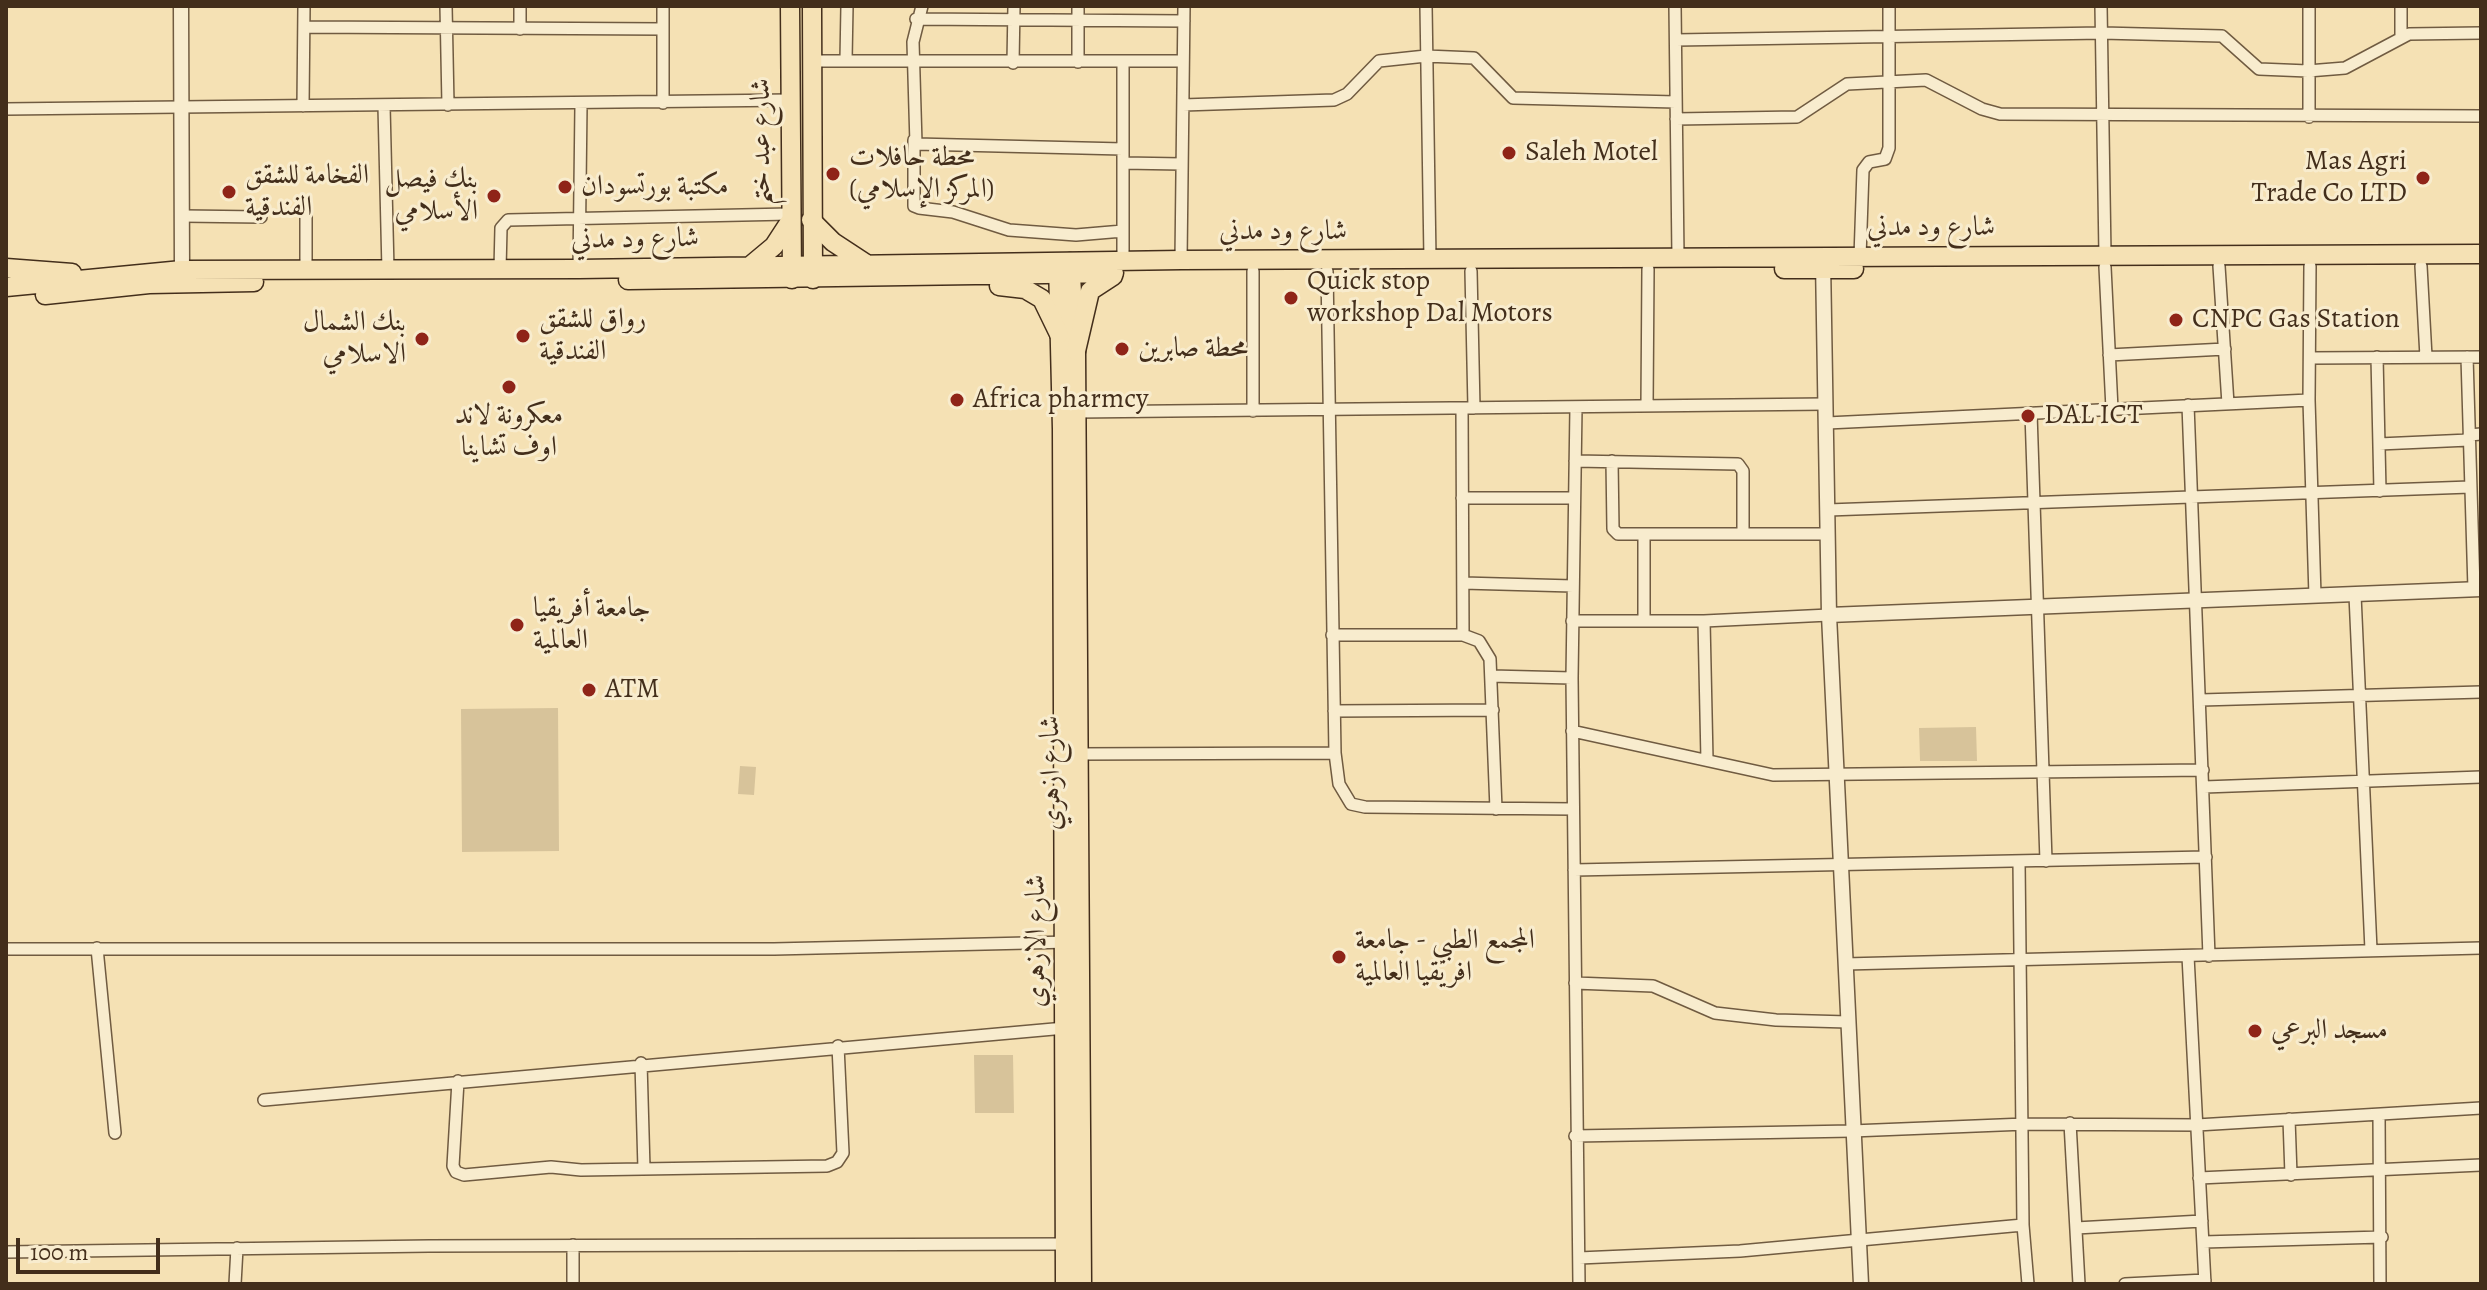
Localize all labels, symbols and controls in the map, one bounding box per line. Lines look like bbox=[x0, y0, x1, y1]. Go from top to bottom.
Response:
street label: شارع عبد ختم bbox=[745, 78, 779, 206]
place label: Saleh Motel bbox=[1525, 136, 1658, 170]
place label: محطة حافلات (المركز الإسلامي) bbox=[849, 141, 994, 207]
marker: Saleh Motel bbox=[1500, 144, 1518, 162]
place label: Mas Agri Trade Co LTD bbox=[2251, 145, 2407, 211]
place label: الفخامة للشقق الفندقية bbox=[245, 159, 369, 225]
place label: بنك فيصل الأسلامي bbox=[384, 163, 478, 229]
marker: محطة حافلات (المركز الإسلامي) bbox=[824, 165, 842, 183]
marker: Mas Agri Trade Co LTD bbox=[2414, 169, 2432, 187]
place label: مكتبة بورتسودان bbox=[581, 170, 729, 204]
marker: مكتبة بورتسودان bbox=[556, 178, 574, 196]
marker: الفخامة للشقق الفندقية bbox=[220, 183, 238, 201]
marker: بنك فيصل الأسلامي bbox=[485, 187, 503, 205]
street label: شارع ود مدني bbox=[1867, 211, 1995, 245]
street label: شارع ود مدني bbox=[1219, 215, 1347, 249]
street label: شارع ود مدني bbox=[571, 222, 699, 258]
place label: Quick stop workshop Dal Motors bbox=[1307, 265, 1553, 331]
marker: Quick stop workshop Dal Motors bbox=[1282, 289, 1300, 307]
place label: رواق للشقق الفندقية bbox=[539, 303, 646, 369]
place label: CNPC Gas Station bbox=[2192, 303, 2400, 337]
place label: بنك الشمال الاسلامي bbox=[303, 306, 406, 372]
marker: CNPC Gas Station bbox=[2167, 311, 2185, 329]
marker: رواق للشقق الفندقية bbox=[514, 327, 532, 345]
marker: بنك الشمال الاسلامي bbox=[413, 330, 431, 348]
place label: محطة صابرين bbox=[1138, 332, 1248, 366]
marker: محطة صابرين bbox=[1113, 340, 1131, 358]
marker: معكرونة لاند اوف تشاينا bbox=[500, 378, 518, 396]
place label: Africa pharmcy bbox=[973, 383, 1149, 417]
marker: Africa pharmcy bbox=[948, 391, 966, 409]
place label: معكرونة لاند اوف تشاينا bbox=[455, 399, 563, 465]
place label: DAL ICT bbox=[2044, 399, 2142, 433]
marker: DAL ICT bbox=[2019, 407, 2037, 425]
place label: جامعة أفريقيا العالمية bbox=[533, 592, 651, 658]
marker: جامعة أفريقيا العالمية bbox=[508, 616, 526, 634]
place label: ATM bbox=[605, 673, 660, 707]
marker: ATM bbox=[580, 681, 598, 699]
street label: شارع ازهري bbox=[1034, 715, 1070, 831]
street label: شارع الازهري bbox=[1020, 874, 1054, 1008]
place label: المجمع الطبي - جامعة افريقيا العالمية bbox=[1355, 924, 1535, 990]
marker: المجمع الطبي - جامعة افريقيا العالمية bbox=[1330, 948, 1348, 966]
place label: مسجد البرعي bbox=[2271, 1014, 2388, 1048]
marker: مسجد البرعي bbox=[2246, 1022, 2264, 1040]
scale bar bbox=[20, 1222, 164, 1272]
text: 100 m bbox=[30, 1236, 89, 1268]

